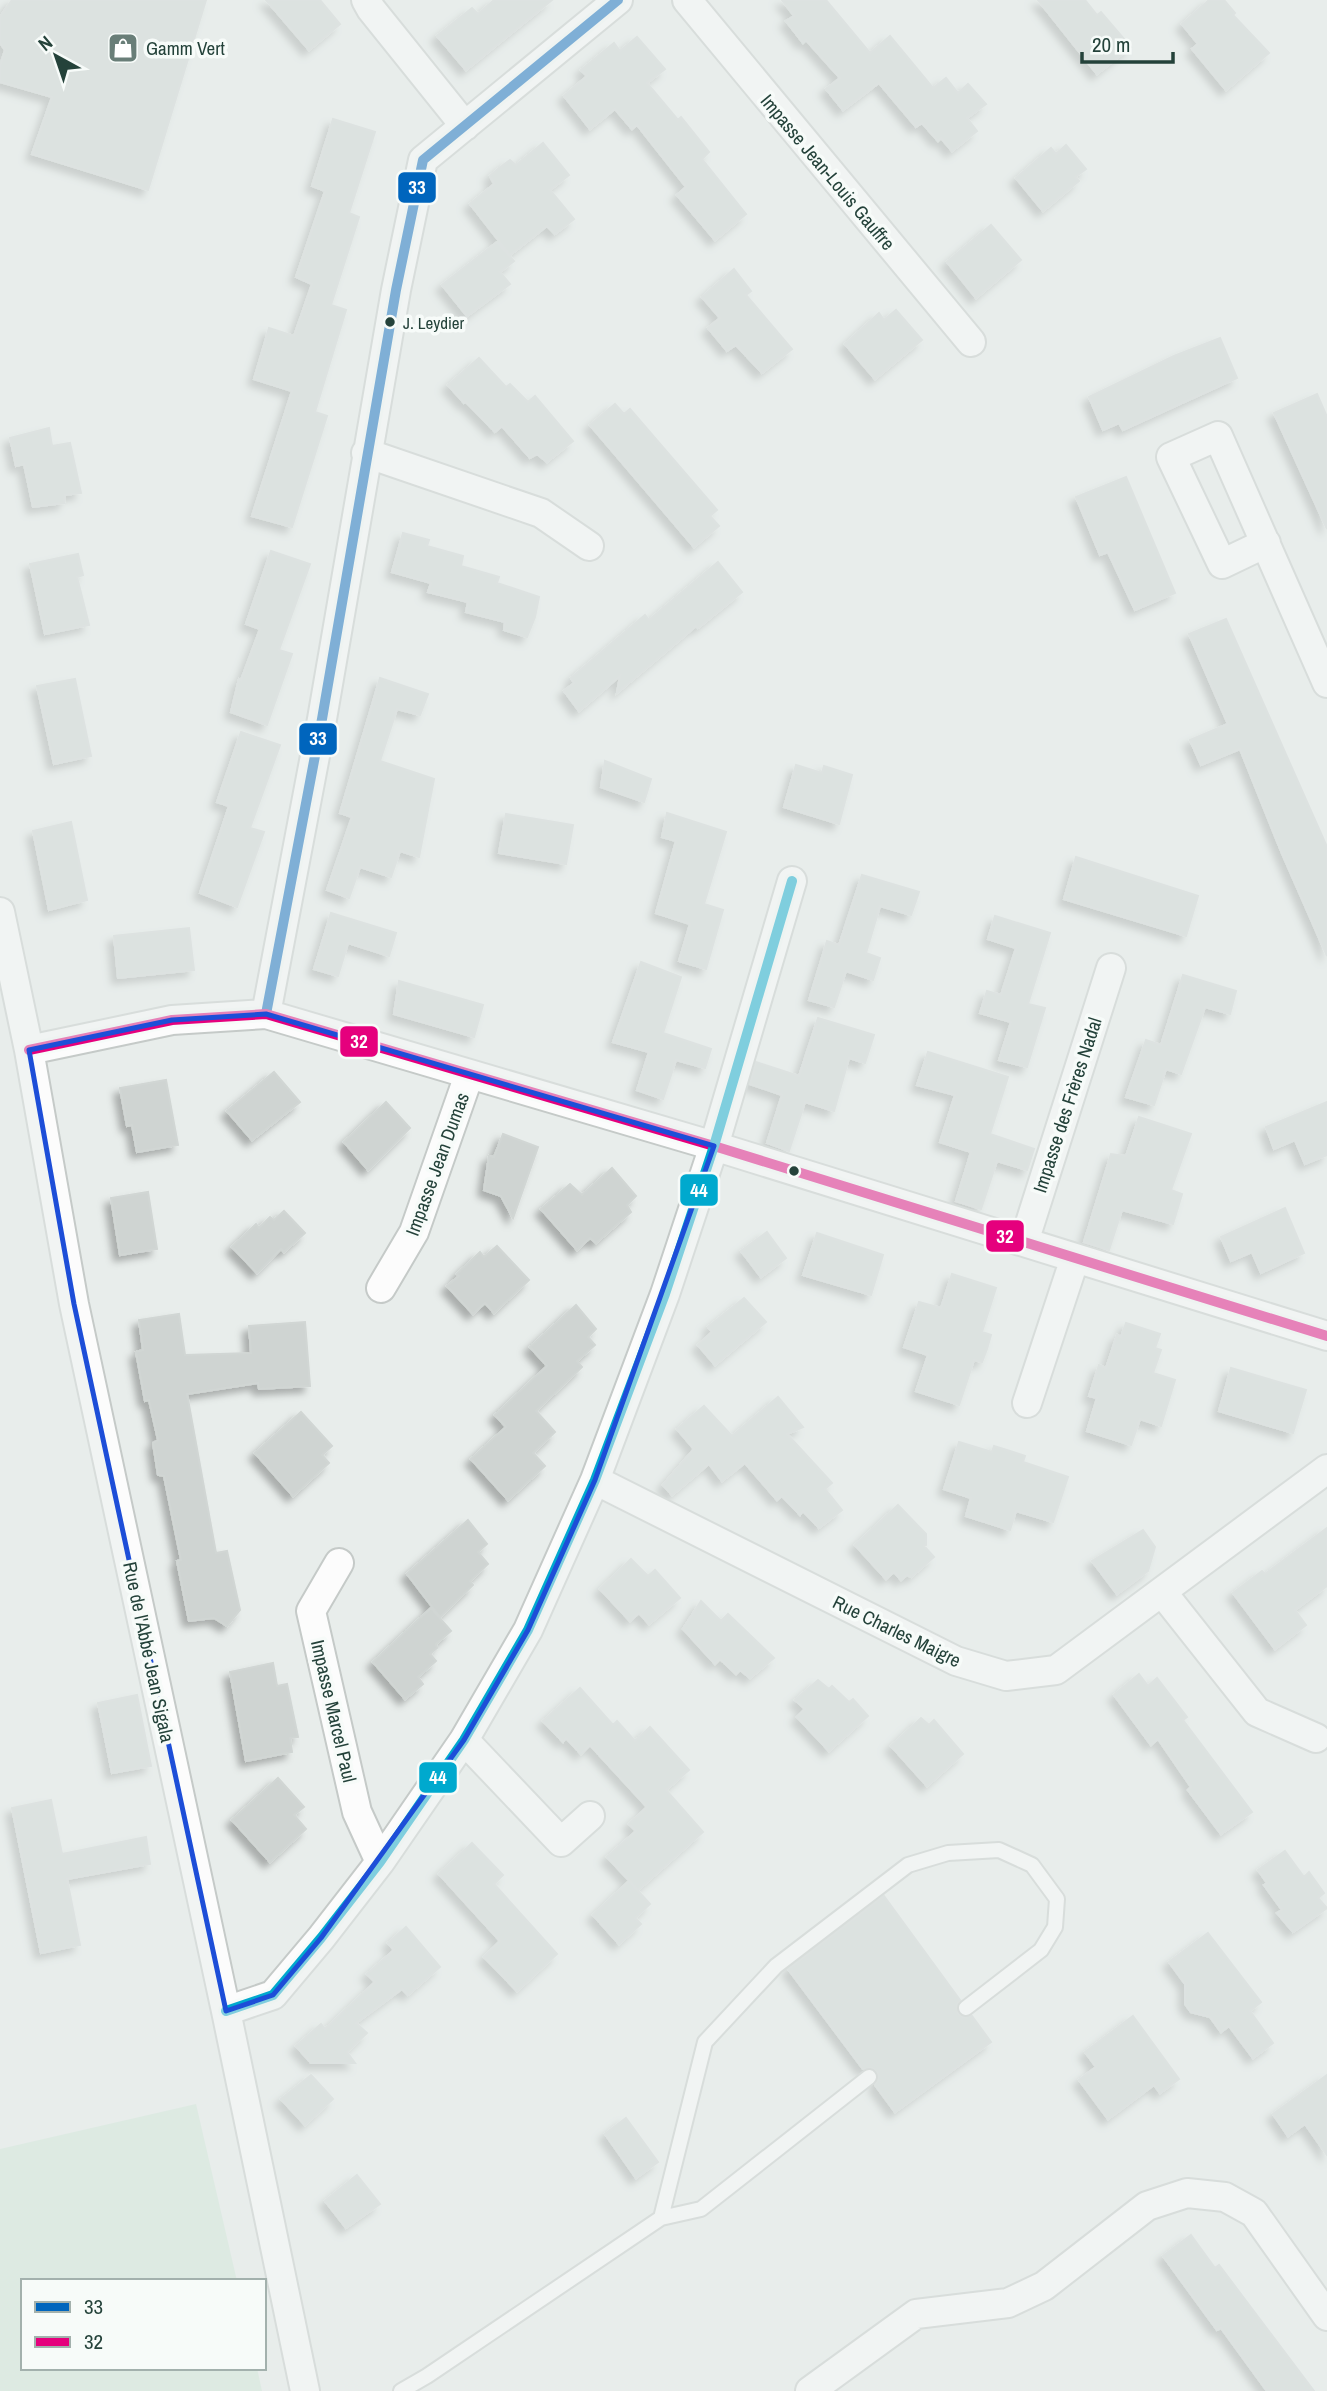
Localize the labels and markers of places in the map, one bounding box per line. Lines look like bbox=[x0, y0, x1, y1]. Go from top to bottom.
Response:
shop icon: Gamm Vert bbox=[106, 31, 140, 65]
place label: Gamm Vert bbox=[146, 35, 225, 61]
place label: J. Leydier bbox=[403, 311, 465, 334]
marker: J. Leydier bbox=[383, 315, 397, 329]
unlabelled marker bbox=[787, 1164, 801, 1178]

